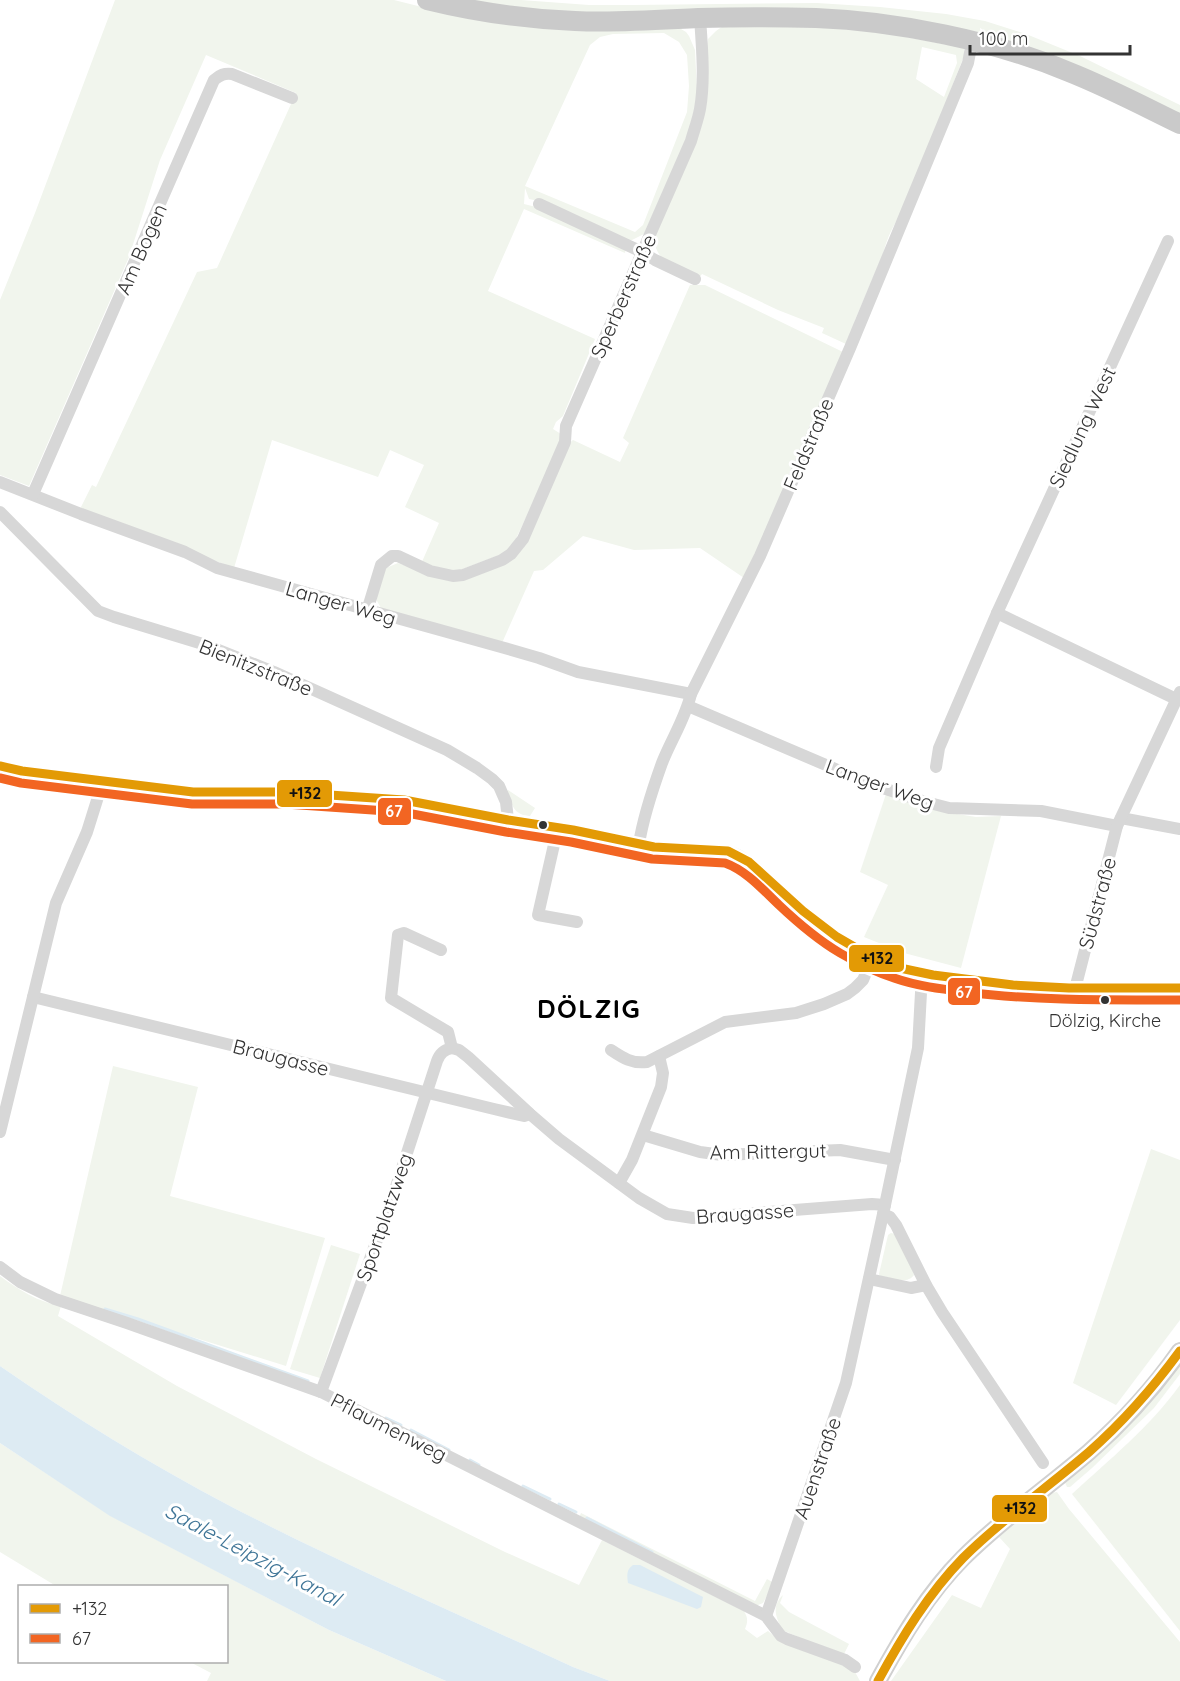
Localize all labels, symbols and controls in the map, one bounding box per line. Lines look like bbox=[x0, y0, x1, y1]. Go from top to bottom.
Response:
scale bar bbox=[970, 18, 1130, 56]
text: 100 m bbox=[979, 27, 1028, 50]
street label: Am Bogen bbox=[110, 200, 172, 298]
street label: Sperberstraße bbox=[585, 230, 661, 362]
street label: Siedlung West bbox=[1043, 362, 1121, 492]
street label: Feldstraße bbox=[777, 394, 839, 494]
street label: Langer Weg bbox=[283, 575, 399, 631]
street label: Bienitzstraße bbox=[196, 633, 316, 701]
street label: Langer Weg bbox=[822, 753, 938, 815]
line badge: +132 bbox=[276, 779, 333, 808]
text: +132 bbox=[289, 783, 321, 803]
line badge: 67 bbox=[377, 797, 412, 826]
text: 67 bbox=[385, 801, 403, 821]
unlabelled marker bbox=[537, 819, 549, 831]
street label: Südstraße bbox=[1073, 854, 1121, 952]
line badge: +132 bbox=[848, 944, 905, 973]
text: +132 bbox=[861, 948, 893, 968]
line badge: 67 bbox=[947, 977, 981, 1006]
text: 67 bbox=[955, 982, 973, 1002]
district label: DÖLZIG bbox=[537, 992, 641, 1025]
marker: Dölzig, Kirche bbox=[1099, 994, 1111, 1006]
place label: Dölzig, Kirche bbox=[1049, 1009, 1161, 1032]
street label: Braugasse bbox=[230, 1033, 332, 1081]
street label: Am Rittergut bbox=[709, 1137, 827, 1165]
street label: Sportplatzweg bbox=[350, 1150, 418, 1284]
street label: Braugasse bbox=[695, 1197, 795, 1229]
street label: Pflaumenweg bbox=[327, 1387, 451, 1467]
street label: Auenstraße bbox=[788, 1414, 846, 1522]
line badge: +132 bbox=[991, 1494, 1048, 1523]
water label: Saale-Leipzig-Kanal bbox=[161, 1497, 347, 1612]
text: +132 bbox=[1004, 1498, 1036, 1518]
legend bbox=[18, 1585, 228, 1663]
text: +132 bbox=[72, 1597, 107, 1620]
text: 67 bbox=[72, 1627, 91, 1650]

